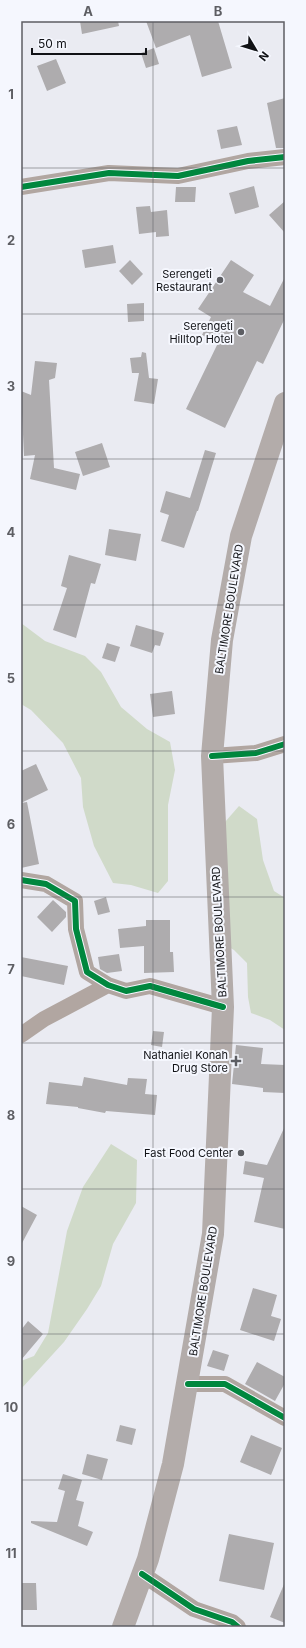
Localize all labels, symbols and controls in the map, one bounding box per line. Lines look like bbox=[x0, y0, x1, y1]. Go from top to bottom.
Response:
text: A bbox=[83, 3, 93, 19]
text: B bbox=[214, 3, 223, 19]
scale bar bbox=[32, 30, 146, 56]
north arrow bbox=[236, 30, 276, 70]
text: 50 m bbox=[38, 36, 67, 51]
text: N bbox=[256, 49, 272, 64]
text: 1 bbox=[8, 86, 14, 102]
text: 2 bbox=[7, 232, 15, 248]
place label: Serengeti Restaurant bbox=[156, 267, 212, 294]
marker: Serengeti Restaurant bbox=[215, 275, 225, 285]
place label: Serengeti Hilltop Hotel bbox=[169, 319, 233, 346]
marker: Serengeti Hilltop Hotel bbox=[236, 327, 246, 337]
text: 3 bbox=[7, 378, 15, 394]
text: 4 bbox=[7, 524, 16, 540]
street label: BALTIMORE BOULEVARD bbox=[212, 543, 246, 675]
text: 5 bbox=[7, 670, 15, 686]
text: 6 bbox=[7, 816, 15, 832]
street label: BALTIMORE BOULEVARD bbox=[209, 866, 229, 998]
text: 7 bbox=[7, 961, 15, 977]
place label: Nathaniel Konah Drug Store bbox=[143, 1048, 228, 1075]
marker: Nathaniel Konah Drug Store bbox=[231, 1056, 241, 1066]
text: 8 bbox=[7, 1107, 15, 1123]
place label: Fast Food Center bbox=[144, 1146, 233, 1160]
marker: Fast Food Center bbox=[236, 1148, 246, 1158]
street label: BALTIMORE BOULEVARD bbox=[186, 1225, 220, 1357]
text: 9 bbox=[7, 1253, 15, 1269]
text: 10 bbox=[4, 1399, 18, 1415]
text: 11 bbox=[5, 1545, 17, 1561]

